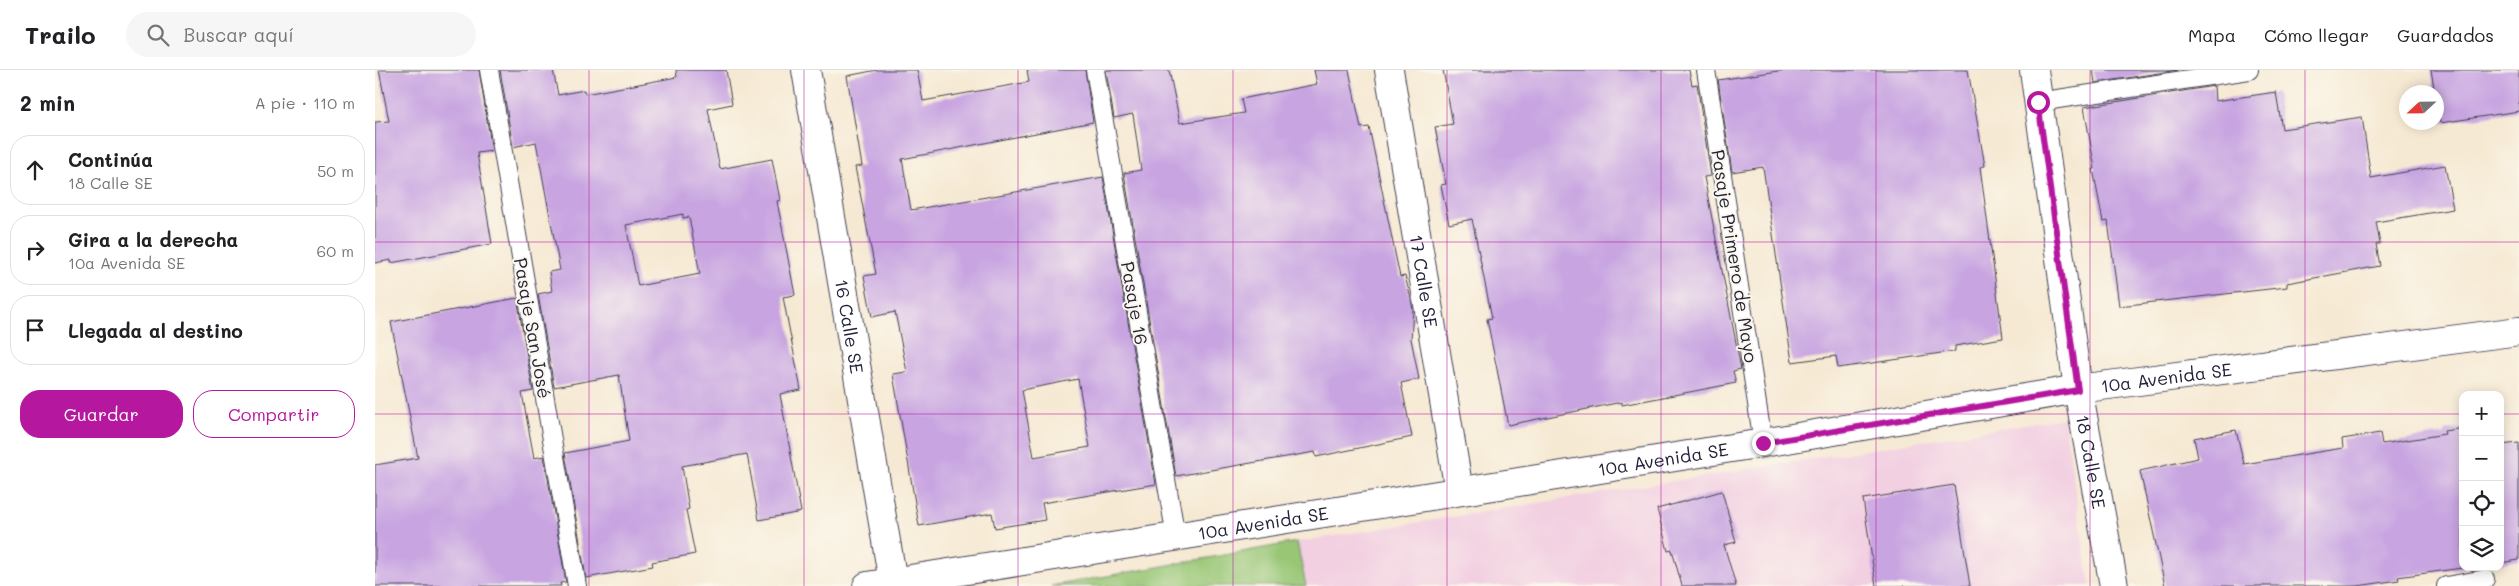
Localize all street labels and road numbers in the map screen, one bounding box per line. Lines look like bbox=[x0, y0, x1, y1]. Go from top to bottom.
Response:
street label: Pasaje Primero de Mayo bbox=[1706, 148, 1764, 365]
street label: 17 Calle SE bbox=[1405, 233, 1444, 330]
street label: Pasaje San José bbox=[509, 256, 557, 400]
street label: Pasaje 16 bbox=[1116, 260, 1154, 346]
street label: 16 Calle SE bbox=[830, 277, 869, 375]
street label: 10a Avenida SE bbox=[2099, 357, 2233, 398]
street label: 18 Calle SE bbox=[2071, 413, 2112, 511]
street label: 10a Avenida SE bbox=[1596, 437, 1730, 481]
street label: 10a Avenida SE bbox=[1196, 501, 1330, 545]

